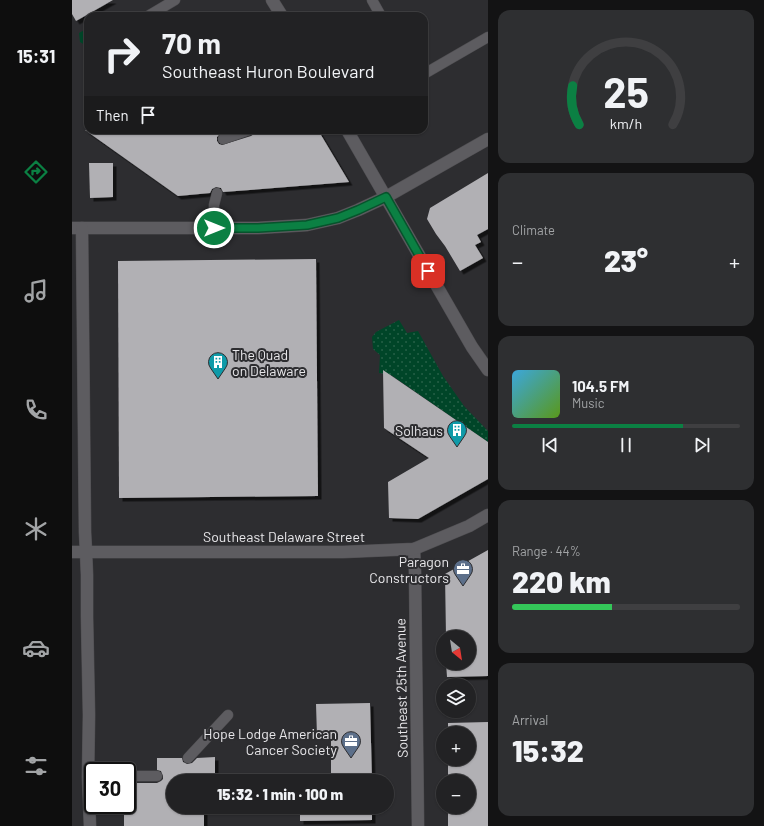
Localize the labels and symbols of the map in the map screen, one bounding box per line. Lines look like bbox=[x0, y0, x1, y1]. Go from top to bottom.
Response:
position arrow bbox=[193, 207, 235, 249]
pin bbox=[411, 254, 445, 288]
place label: The Quad on Delaware bbox=[232, 346, 306, 379]
building icon: The Quad on Delaware bbox=[207, 351, 229, 379]
building icon: Solhaus bbox=[446, 419, 468, 447]
place label: Solhaus bbox=[395, 422, 443, 439]
street label: Southeast Delaware Street bbox=[203, 528, 365, 545]
place label: Paragon Constructors bbox=[369, 553, 449, 586]
office icon: Paragon Constructors bbox=[452, 558, 474, 586]
street label: Southeast 25th Avenue bbox=[391, 618, 411, 758]
north arrow bbox=[436, 630, 476, 670]
place label: Hope Lodge American Cancer Society bbox=[203, 725, 338, 758]
office icon: Hope Lodge American Cancer Society bbox=[340, 730, 362, 758]
speed limit sign: 30 bbox=[84, 762, 136, 814]

